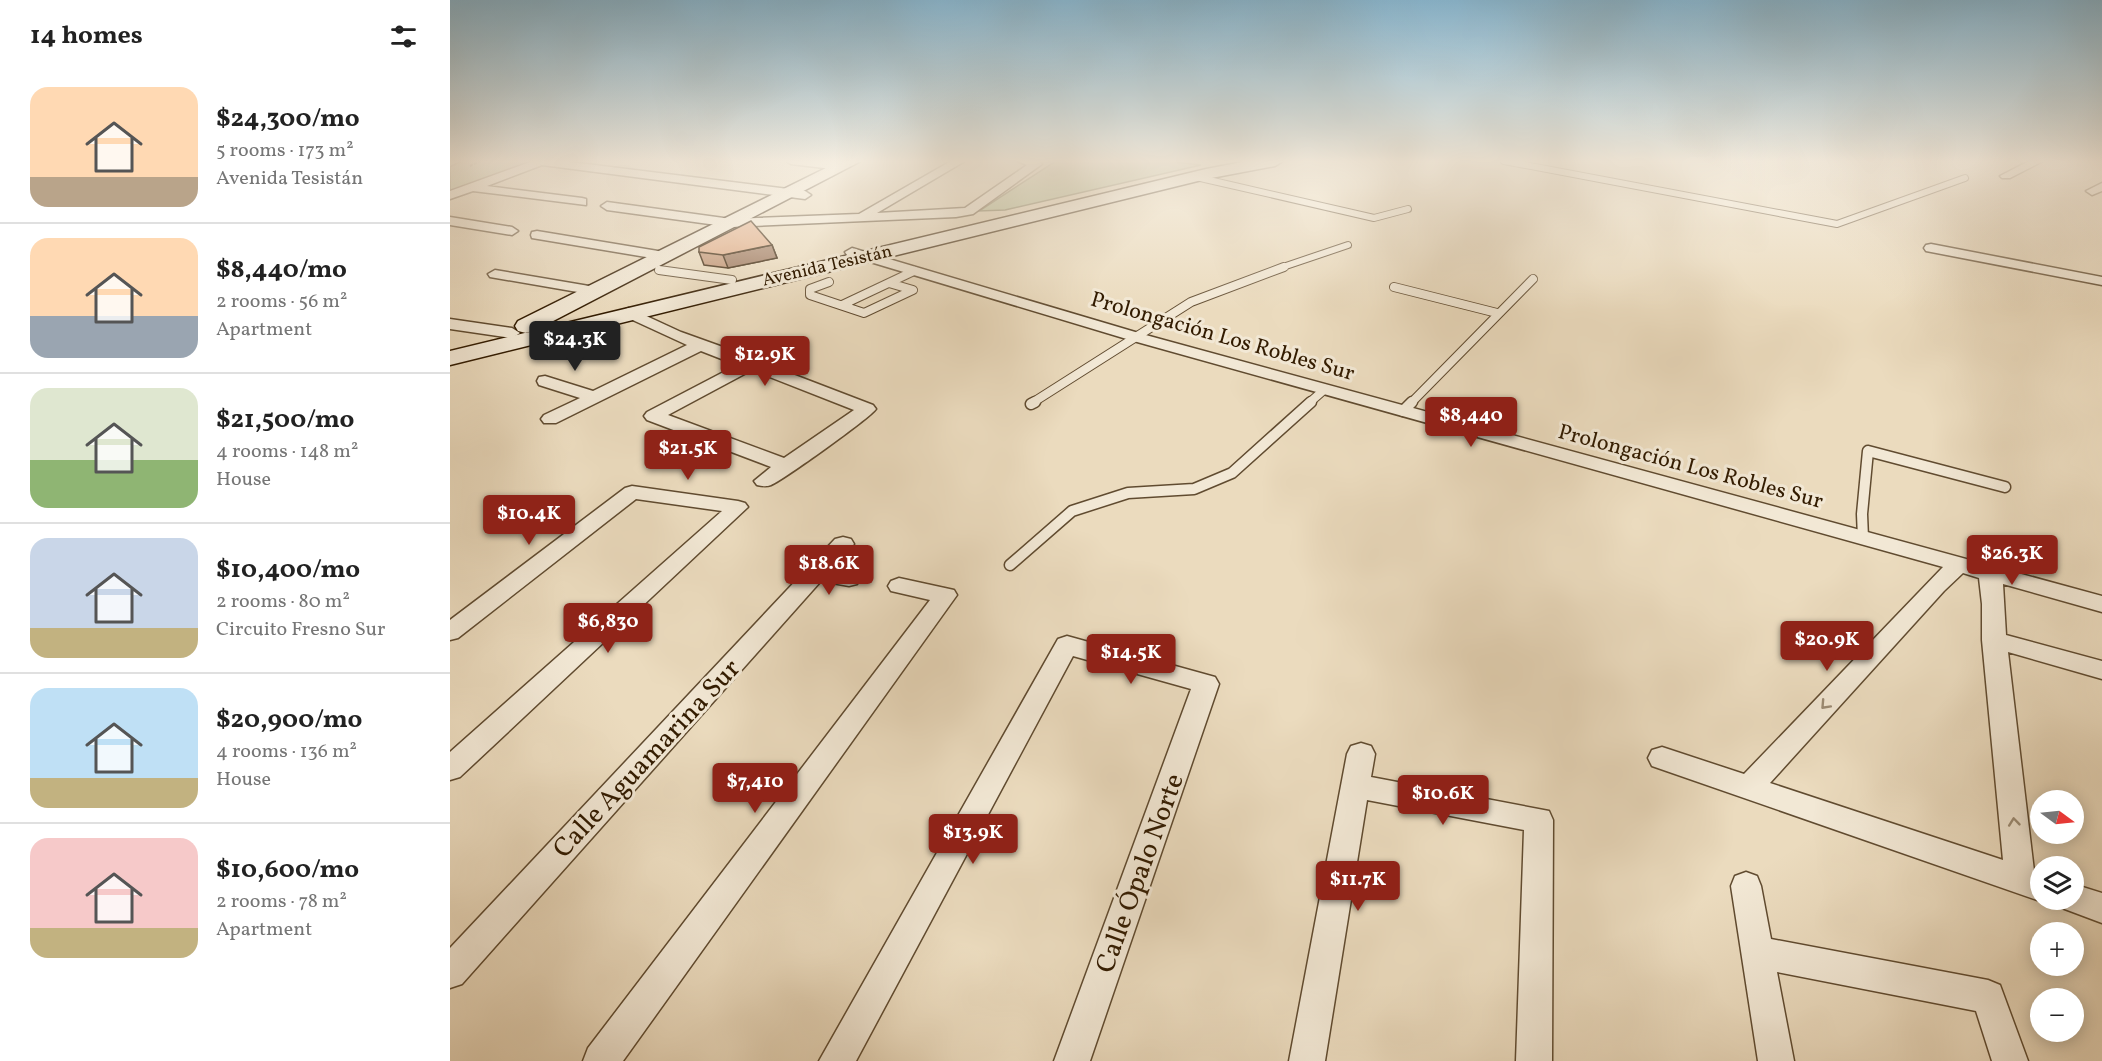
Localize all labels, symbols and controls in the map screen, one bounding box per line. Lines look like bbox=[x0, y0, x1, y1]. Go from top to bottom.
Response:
text: 14 homes bbox=[30, 18, 143, 54]
icon: filters bbox=[387, 20, 420, 53]
text: $24,300/mo bbox=[216, 101, 360, 137]
icon: home bbox=[78, 111, 150, 183]
text: 5 rooms · 173 m² bbox=[216, 137, 354, 165]
text: Avenida Tesistán bbox=[216, 165, 363, 193]
street label: Avenida Tesistán bbox=[760, 239, 895, 294]
text: $8,440/mo bbox=[216, 252, 347, 288]
icon: home bbox=[78, 262, 150, 334]
street label: Prolongación Los Robles Sur bbox=[1087, 285, 1358, 390]
text: 2 rooms · 56 m² bbox=[216, 288, 347, 316]
text: Apartment bbox=[216, 316, 312, 344]
pin: $24.3K bbox=[526, 321, 624, 372]
text: $24.3K bbox=[543, 326, 607, 354]
pin: $12.9K bbox=[716, 336, 814, 387]
text: $12.9K bbox=[735, 341, 795, 369]
pin: $8,440 bbox=[1422, 397, 1520, 448]
text: $21,500/mo bbox=[216, 402, 354, 438]
text: $8,440 bbox=[1439, 402, 1503, 430]
icon: home bbox=[78, 412, 150, 484]
street label: Prolongación Los Robles Sur bbox=[1554, 417, 1826, 518]
pin: $21.5K bbox=[639, 430, 737, 481]
text: $21.5K bbox=[658, 435, 718, 463]
text: 4 rooms · 148 m² bbox=[216, 438, 358, 466]
text: House bbox=[216, 466, 271, 494]
pin: $10.4K bbox=[480, 495, 578, 546]
text: $10.4K bbox=[497, 500, 561, 528]
pin: $26.3K bbox=[1963, 535, 2061, 586]
text: $26.3K bbox=[1981, 540, 2043, 568]
pin: $18.6K bbox=[780, 545, 878, 596]
text: $18.6K bbox=[799, 550, 859, 578]
text: $10,400/mo bbox=[216, 552, 360, 588]
icon: home bbox=[78, 562, 150, 634]
text: 2 rooms · 80 m² bbox=[216, 588, 350, 616]
pin: $6,830 bbox=[559, 603, 657, 654]
text: $6,830 bbox=[577, 608, 639, 636]
text: Circuito Fresno Sur bbox=[216, 616, 385, 644]
pin: $20.9K bbox=[1778, 621, 1876, 672]
text: $20.9K bbox=[1795, 626, 1860, 654]
pin: $14.5K bbox=[1082, 634, 1180, 685]
text: $14.5K bbox=[1101, 639, 1161, 667]
street label: Calle Aguamarina Sur bbox=[545, 651, 750, 867]
one-way arrow bbox=[1821, 699, 1832, 709]
text: $20,900/mo bbox=[216, 702, 362, 738]
icon: home bbox=[78, 712, 150, 784]
text: 4 rooms · 136 m² bbox=[216, 738, 357, 766]
pin: $7,410 bbox=[706, 763, 804, 814]
text: House bbox=[216, 766, 271, 794]
text: $7,410 bbox=[727, 768, 783, 796]
street label: Calle Ópalo Norte bbox=[1087, 769, 1195, 979]
pin: $10.6K bbox=[1394, 775, 1492, 826]
text: $10.6K bbox=[1412, 780, 1474, 808]
north arrow bbox=[2030, 790, 2084, 844]
map controls bbox=[2030, 790, 2084, 1042]
pin: $13.9K bbox=[924, 814, 1022, 865]
one-way arrow bbox=[2008, 817, 2020, 826]
text: $13.9K bbox=[943, 819, 1003, 847]
text: $10,600/mo bbox=[216, 852, 359, 888]
button: layers bbox=[2030, 856, 2084, 910]
pin: $11.7K bbox=[1309, 861, 1407, 912]
icon: home bbox=[78, 862, 150, 934]
text: $11.7K bbox=[1330, 866, 1386, 894]
text: 2 rooms · 78 m² bbox=[216, 888, 347, 916]
text: Apartment bbox=[216, 916, 312, 944]
button: + bbox=[2030, 922, 2084, 976]
button: − bbox=[2030, 988, 2084, 1042]

